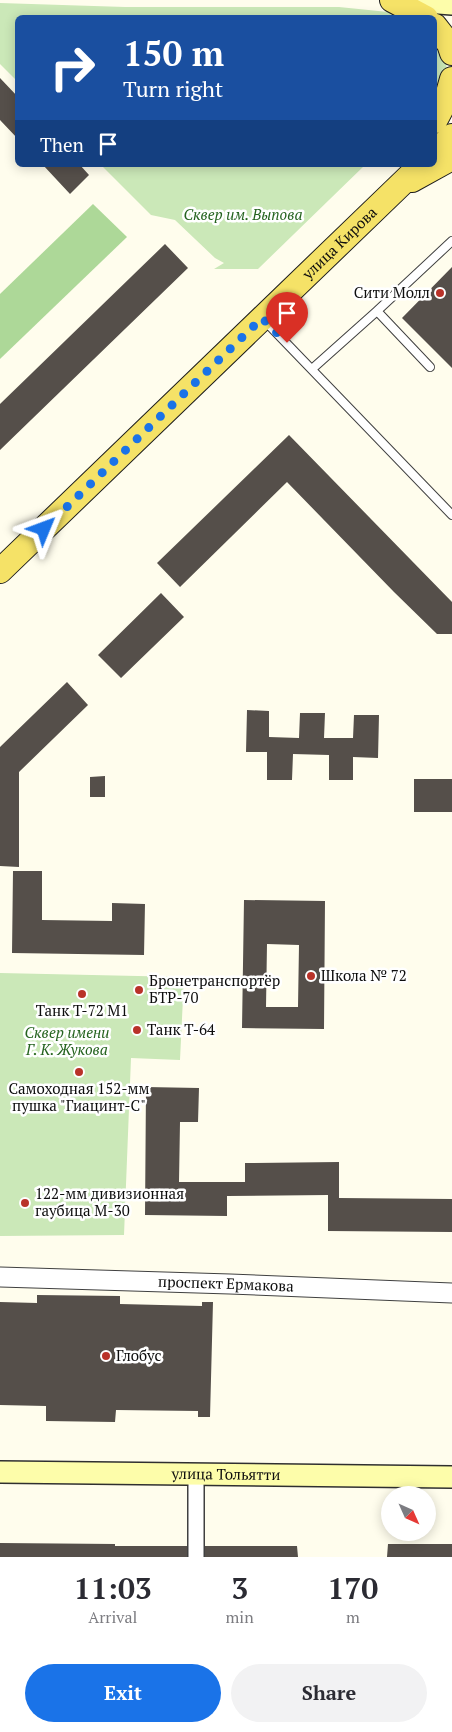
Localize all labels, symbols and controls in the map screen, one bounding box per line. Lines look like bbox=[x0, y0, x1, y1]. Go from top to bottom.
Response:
text: 150 m bbox=[123, 30, 224, 76]
icon: right bbox=[40, 35, 105, 100]
text: Turn right bbox=[123, 74, 223, 103]
icon: arrive bbox=[94, 130, 122, 158]
text: Then bbox=[40, 132, 84, 157]
street label: улица Кирова bbox=[297, 202, 381, 284]
park label: Сквер им. Выпова bbox=[183, 204, 303, 224]
place label: Сити Молл bbox=[354, 282, 430, 302]
marker: Сити Молл bbox=[434, 287, 446, 299]
pin bbox=[266, 292, 308, 343]
icon: arrive bbox=[273, 299, 301, 327]
position arrow bbox=[17, 502, 69, 554]
place label: Школа № 72 bbox=[321, 965, 407, 985]
place label: Бронетранспортёр БТР-70 bbox=[149, 970, 280, 1007]
marker: Школа № 72 bbox=[305, 970, 317, 982]
marker: Бронетранспортёр БТР-70 bbox=[133, 984, 145, 996]
marker: Танк Т-72 М1 bbox=[76, 988, 88, 1000]
place label: Танк Т-72 М1 bbox=[36, 1000, 128, 1020]
place label: Танк Т-64 bbox=[147, 1019, 215, 1039]
park label: Сквер имени Г. К. Жукова bbox=[25, 1022, 109, 1059]
marker: Танк Т-64 bbox=[131, 1024, 143, 1036]
marker: Самоходная 152-мм пушка "Гиацинт-С" bbox=[73, 1066, 85, 1078]
place label: Самоходная 152-мм пушка "Гиацинт-С" bbox=[8, 1078, 150, 1115]
place label: 122-мм дивизионная гаубица М-30 bbox=[35, 1183, 184, 1220]
marker: 122-мм дивизионная гаубица М-30 bbox=[19, 1197, 31, 1209]
street label: проспект Ермакова bbox=[158, 1271, 295, 1296]
place label: Глобус bbox=[116, 1345, 161, 1365]
marker: Глобус bbox=[100, 1350, 112, 1362]
street label: улица Тольятти bbox=[170, 1463, 281, 1484]
north arrow bbox=[381, 1486, 436, 1541]
map controls bbox=[381, 1486, 436, 1541]
text: 11:03 bbox=[74, 1568, 152, 1608]
text: 3 bbox=[231, 1568, 248, 1608]
text: 170 bbox=[327, 1568, 378, 1608]
text: Arrival bbox=[88, 1606, 137, 1628]
text: min bbox=[226, 1606, 254, 1628]
text: m bbox=[346, 1606, 360, 1628]
button: Exit bbox=[25, 1664, 221, 1722]
button: Share bbox=[231, 1664, 427, 1722]

